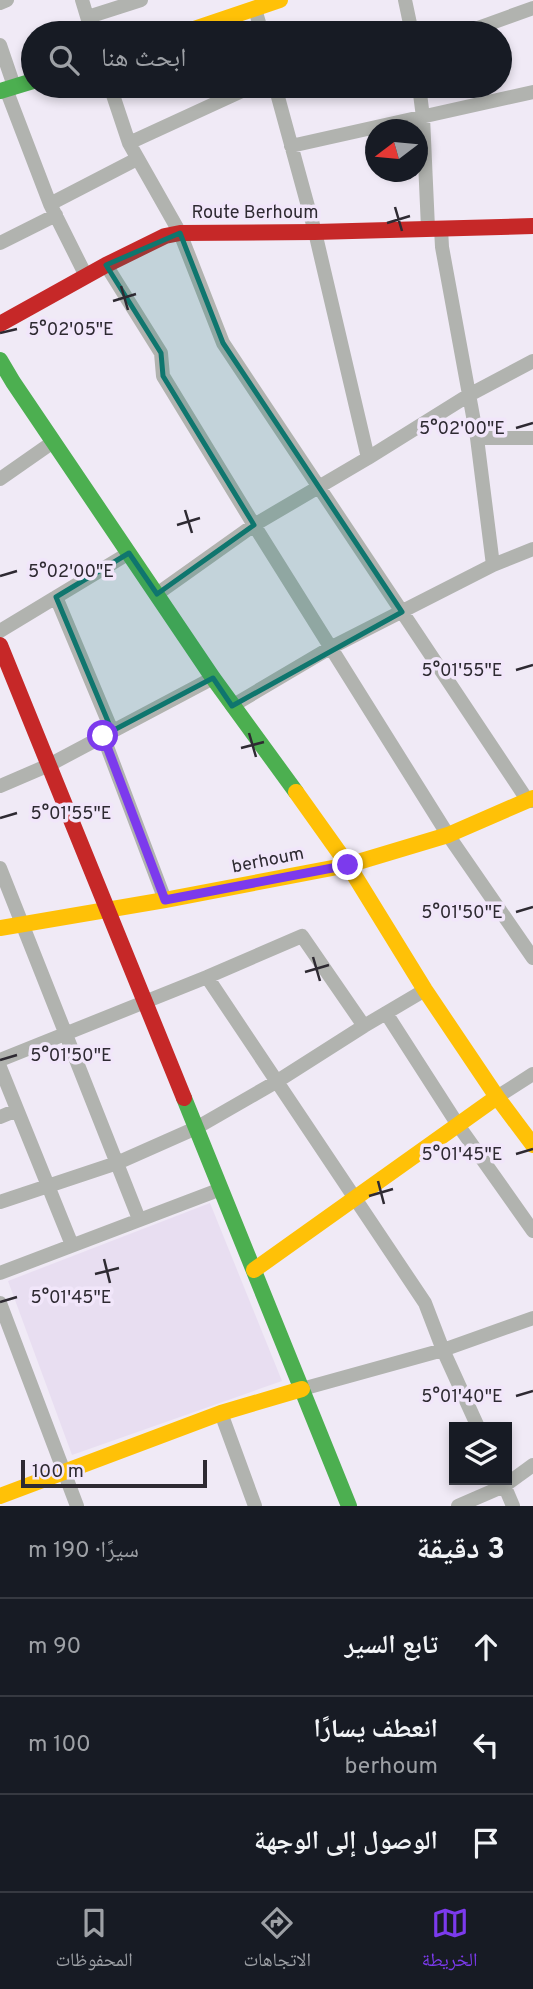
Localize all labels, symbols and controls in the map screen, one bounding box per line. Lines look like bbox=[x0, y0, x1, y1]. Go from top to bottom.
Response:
search box bbox=[21, 21, 512, 98]
icon: search bbox=[45, 41, 83, 79]
text: ابحث هنا bbox=[101, 43, 186, 76]
north arrow bbox=[365, 119, 428, 182]
street label: Route Berhoum bbox=[192, 202, 318, 225]
text: 5°02'05"E bbox=[28, 319, 114, 342]
text: 5°02'00"E bbox=[419, 418, 505, 441]
text: 5°02'00"E bbox=[28, 561, 114, 584]
text: 5°01'55"E bbox=[421, 660, 503, 683]
route start bbox=[87, 720, 118, 751]
text: 5°01'55"E bbox=[30, 803, 112, 826]
street label: berhoum bbox=[230, 843, 306, 879]
route end bbox=[332, 849, 363, 880]
text: 5°01'50"E bbox=[421, 902, 503, 925]
text: 5°01'50"E bbox=[30, 1045, 112, 1068]
text: 5°01'45"E bbox=[421, 1144, 503, 1167]
text: 5°01'45"E bbox=[30, 1287, 112, 1310]
text: 5°01'40"E bbox=[421, 1386, 503, 1409]
map controls bbox=[449, 1422, 512, 1485]
button: layers bbox=[449, 1422, 512, 1485]
scale bar bbox=[21, 1457, 206, 1489]
text: 100 m bbox=[32, 1460, 84, 1484]
text: 3 دقيقة bbox=[417, 1532, 505, 1569]
text: سيرًا · 190 m bbox=[28, 1537, 139, 1566]
icon: ahead bbox=[467, 1628, 505, 1666]
text: تابع السير bbox=[345, 1630, 438, 1663]
text: 90 m bbox=[28, 1633, 81, 1662]
text: انعطف يسارًا bbox=[314, 1714, 438, 1747]
icon: left bbox=[467, 1726, 505, 1764]
text: 100 m bbox=[28, 1731, 91, 1760]
text: berhoum bbox=[345, 1753, 438, 1782]
icon: arrive bbox=[467, 1824, 505, 1862]
text: الوصول إلى الوجهة bbox=[254, 1826, 438, 1859]
tab: المحفوظات bbox=[55, 1904, 133, 1978]
tab: الاتجاهات bbox=[243, 1904, 311, 1978]
tab: الخريطة bbox=[422, 1904, 478, 1978]

